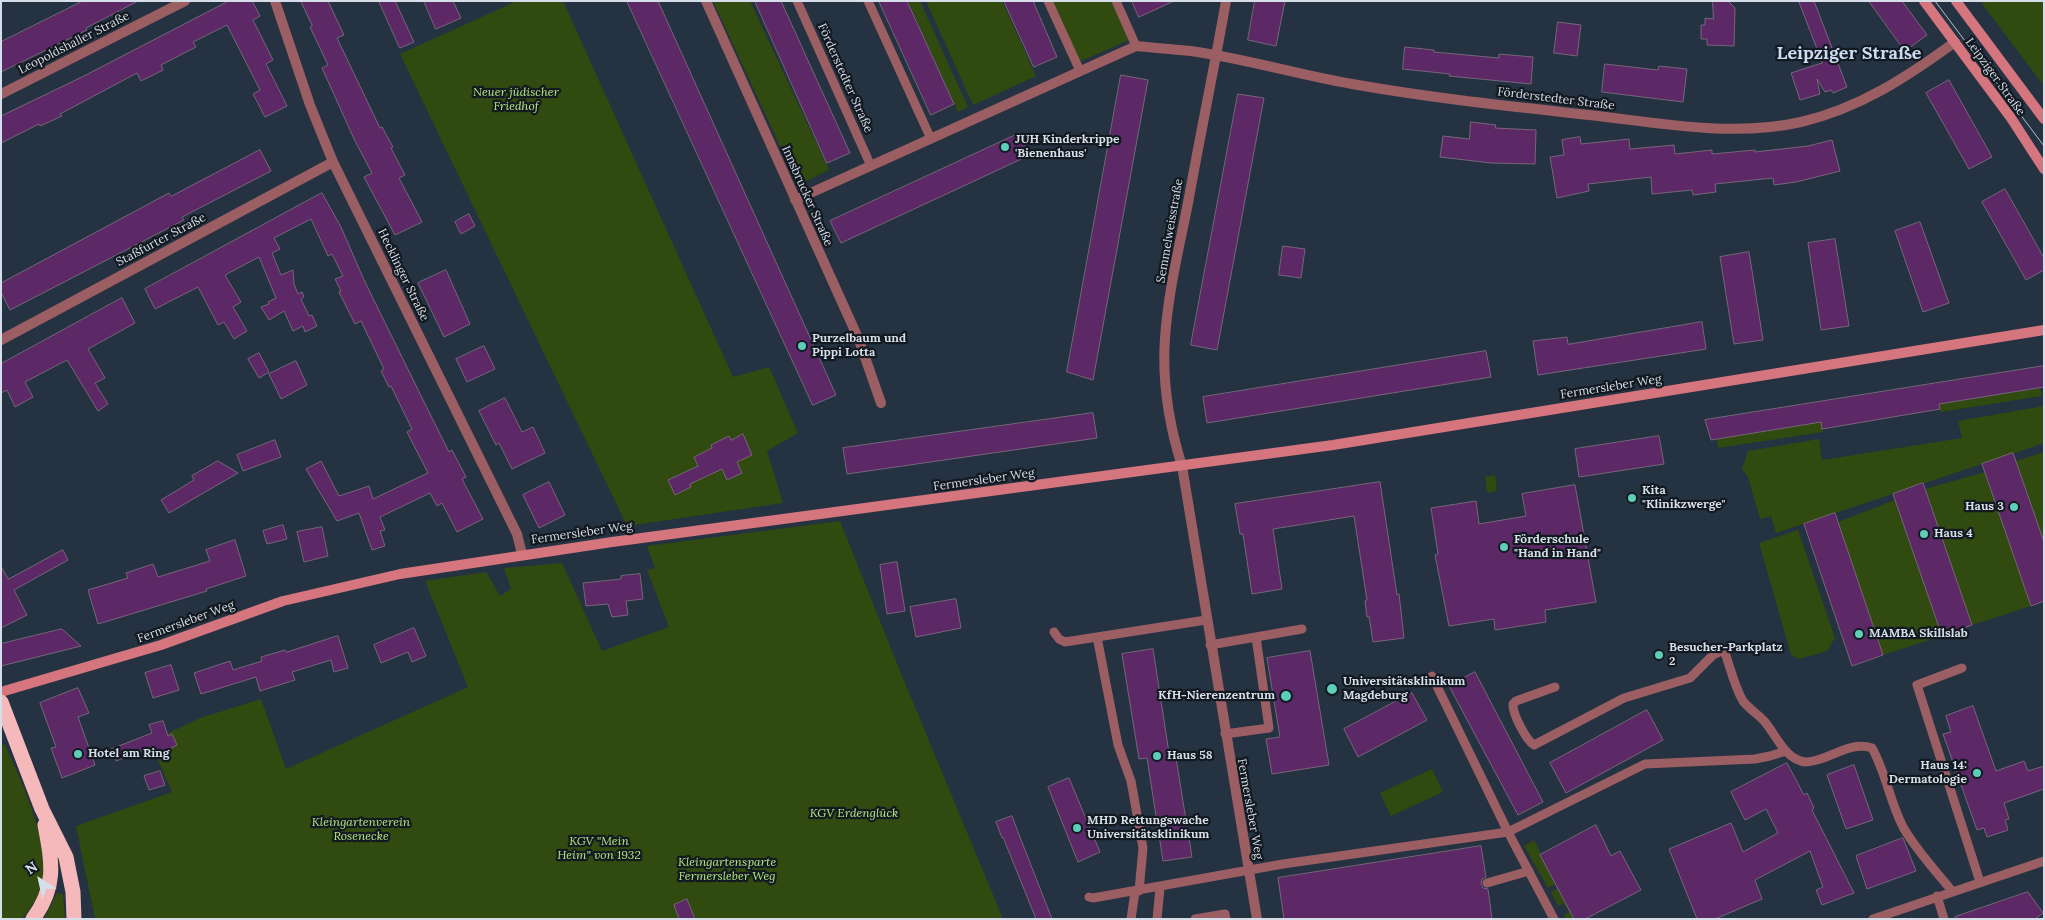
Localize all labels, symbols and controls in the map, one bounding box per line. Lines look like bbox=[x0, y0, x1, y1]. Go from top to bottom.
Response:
street label: Leopoldshaller Straße bbox=[16, 9, 132, 77]
street label: Förderstedter Straße bbox=[814, 21, 876, 135]
street label: Leipziger Straße bbox=[1962, 35, 2028, 119]
district label: Leipziger Straße bbox=[1777, 43, 1921, 65]
street label: Förderstedter Straße bbox=[1497, 85, 1615, 113]
park label: Neuer jüdischer Friedhof bbox=[473, 86, 559, 114]
place label: JUH Kinderkrippe 'Bienenhaus' bbox=[1015, 133, 1119, 161]
marker: JUH Kinderkrippe 'Bienenhaus' bbox=[999, 141, 1011, 153]
street label: Innsbrucker Straße bbox=[778, 144, 836, 248]
street label: Semmelweisstraße bbox=[1154, 178, 1186, 284]
street label: Staßfurter Straße bbox=[114, 210, 208, 270]
street label: Hecklinger Straße bbox=[374, 226, 432, 324]
place label: Purzelbaum und Pippi Lotta bbox=[812, 332, 906, 360]
marker: Purzelbaum und Pippi Lotta bbox=[796, 340, 808, 352]
street label: Fermersleber Weg bbox=[1559, 372, 1663, 402]
street label: Fermersleber Weg bbox=[932, 466, 1036, 494]
place label: Kita "Klinikzwerge" bbox=[1642, 484, 1725, 512]
marker: Kita "Klinikzwerge" bbox=[1626, 492, 1638, 504]
place label: Haus 3 bbox=[1965, 500, 2004, 514]
marker: Haus 3 bbox=[2008, 501, 2020, 513]
street label: Fermersleber Weg bbox=[530, 519, 634, 547]
place label: Haus 4 bbox=[1934, 527, 1973, 541]
marker: Haus 4 bbox=[1918, 528, 1930, 540]
place label: Förderschule "Hand in Hand" bbox=[1514, 533, 1601, 561]
marker: Förderschule "Hand in Hand" bbox=[1498, 541, 1510, 553]
street label: Fermersleber Weg bbox=[135, 598, 237, 646]
place label: MAMBA Skillslab bbox=[1869, 627, 1968, 641]
marker: MAMBA Skillslab bbox=[1853, 628, 1865, 640]
place label: Besucher-Parkplatz 2 bbox=[1669, 641, 1783, 669]
marker: Besucher-Parkplatz 2 bbox=[1653, 649, 1665, 661]
place label: Universitätsklinikum Magdeburg bbox=[1343, 675, 1465, 703]
marker: Universitätsklinikum Magdeburg bbox=[1325, 682, 1339, 696]
place label: KfH-Nierenzentrum bbox=[1158, 689, 1275, 703]
marker: KfH-Nierenzentrum bbox=[1279, 689, 1293, 703]
place label: Hotel am Ring bbox=[88, 747, 169, 761]
marker: Hotel am Ring bbox=[72, 748, 84, 760]
place label: Haus 58 bbox=[1167, 749, 1213, 763]
marker: Haus 58 bbox=[1151, 750, 1163, 762]
street label: Fermersleber Weg bbox=[1234, 757, 1266, 861]
place label: Haus 14: Dermatologie bbox=[1889, 759, 1967, 787]
marker: Haus 14: Dermatologie bbox=[1971, 767, 1983, 779]
park label: KGV Erdenglück bbox=[810, 807, 898, 821]
place label: MHD Rettungswache Universitätsklinikum bbox=[1087, 814, 1209, 842]
park label: Kleingartenverein Rosenecke bbox=[312, 816, 410, 844]
marker: MHD Rettungswache Universitätsklinikum bbox=[1071, 822, 1083, 834]
park label: KGV "Mein Heim" von 1932 bbox=[557, 835, 641, 863]
north arrow bbox=[15, 855, 65, 905]
park label: Kleingartensparte Fermersleber Weg bbox=[678, 856, 776, 884]
text: N bbox=[22, 857, 41, 878]

